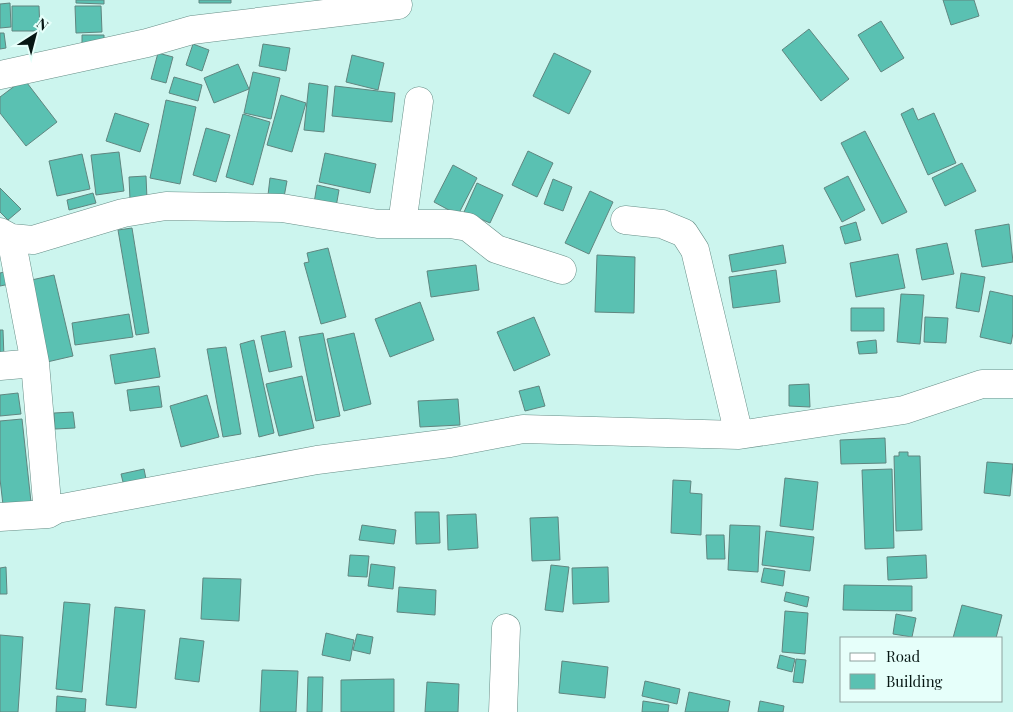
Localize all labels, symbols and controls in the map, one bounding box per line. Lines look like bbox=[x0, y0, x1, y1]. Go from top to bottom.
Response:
north arrow bbox=[10, 10, 60, 60]
text: N bbox=[33, 13, 53, 35]
legend bbox=[840, 637, 1003, 702]
text: Road bbox=[886, 646, 920, 666]
text: Building bbox=[886, 671, 943, 691]

